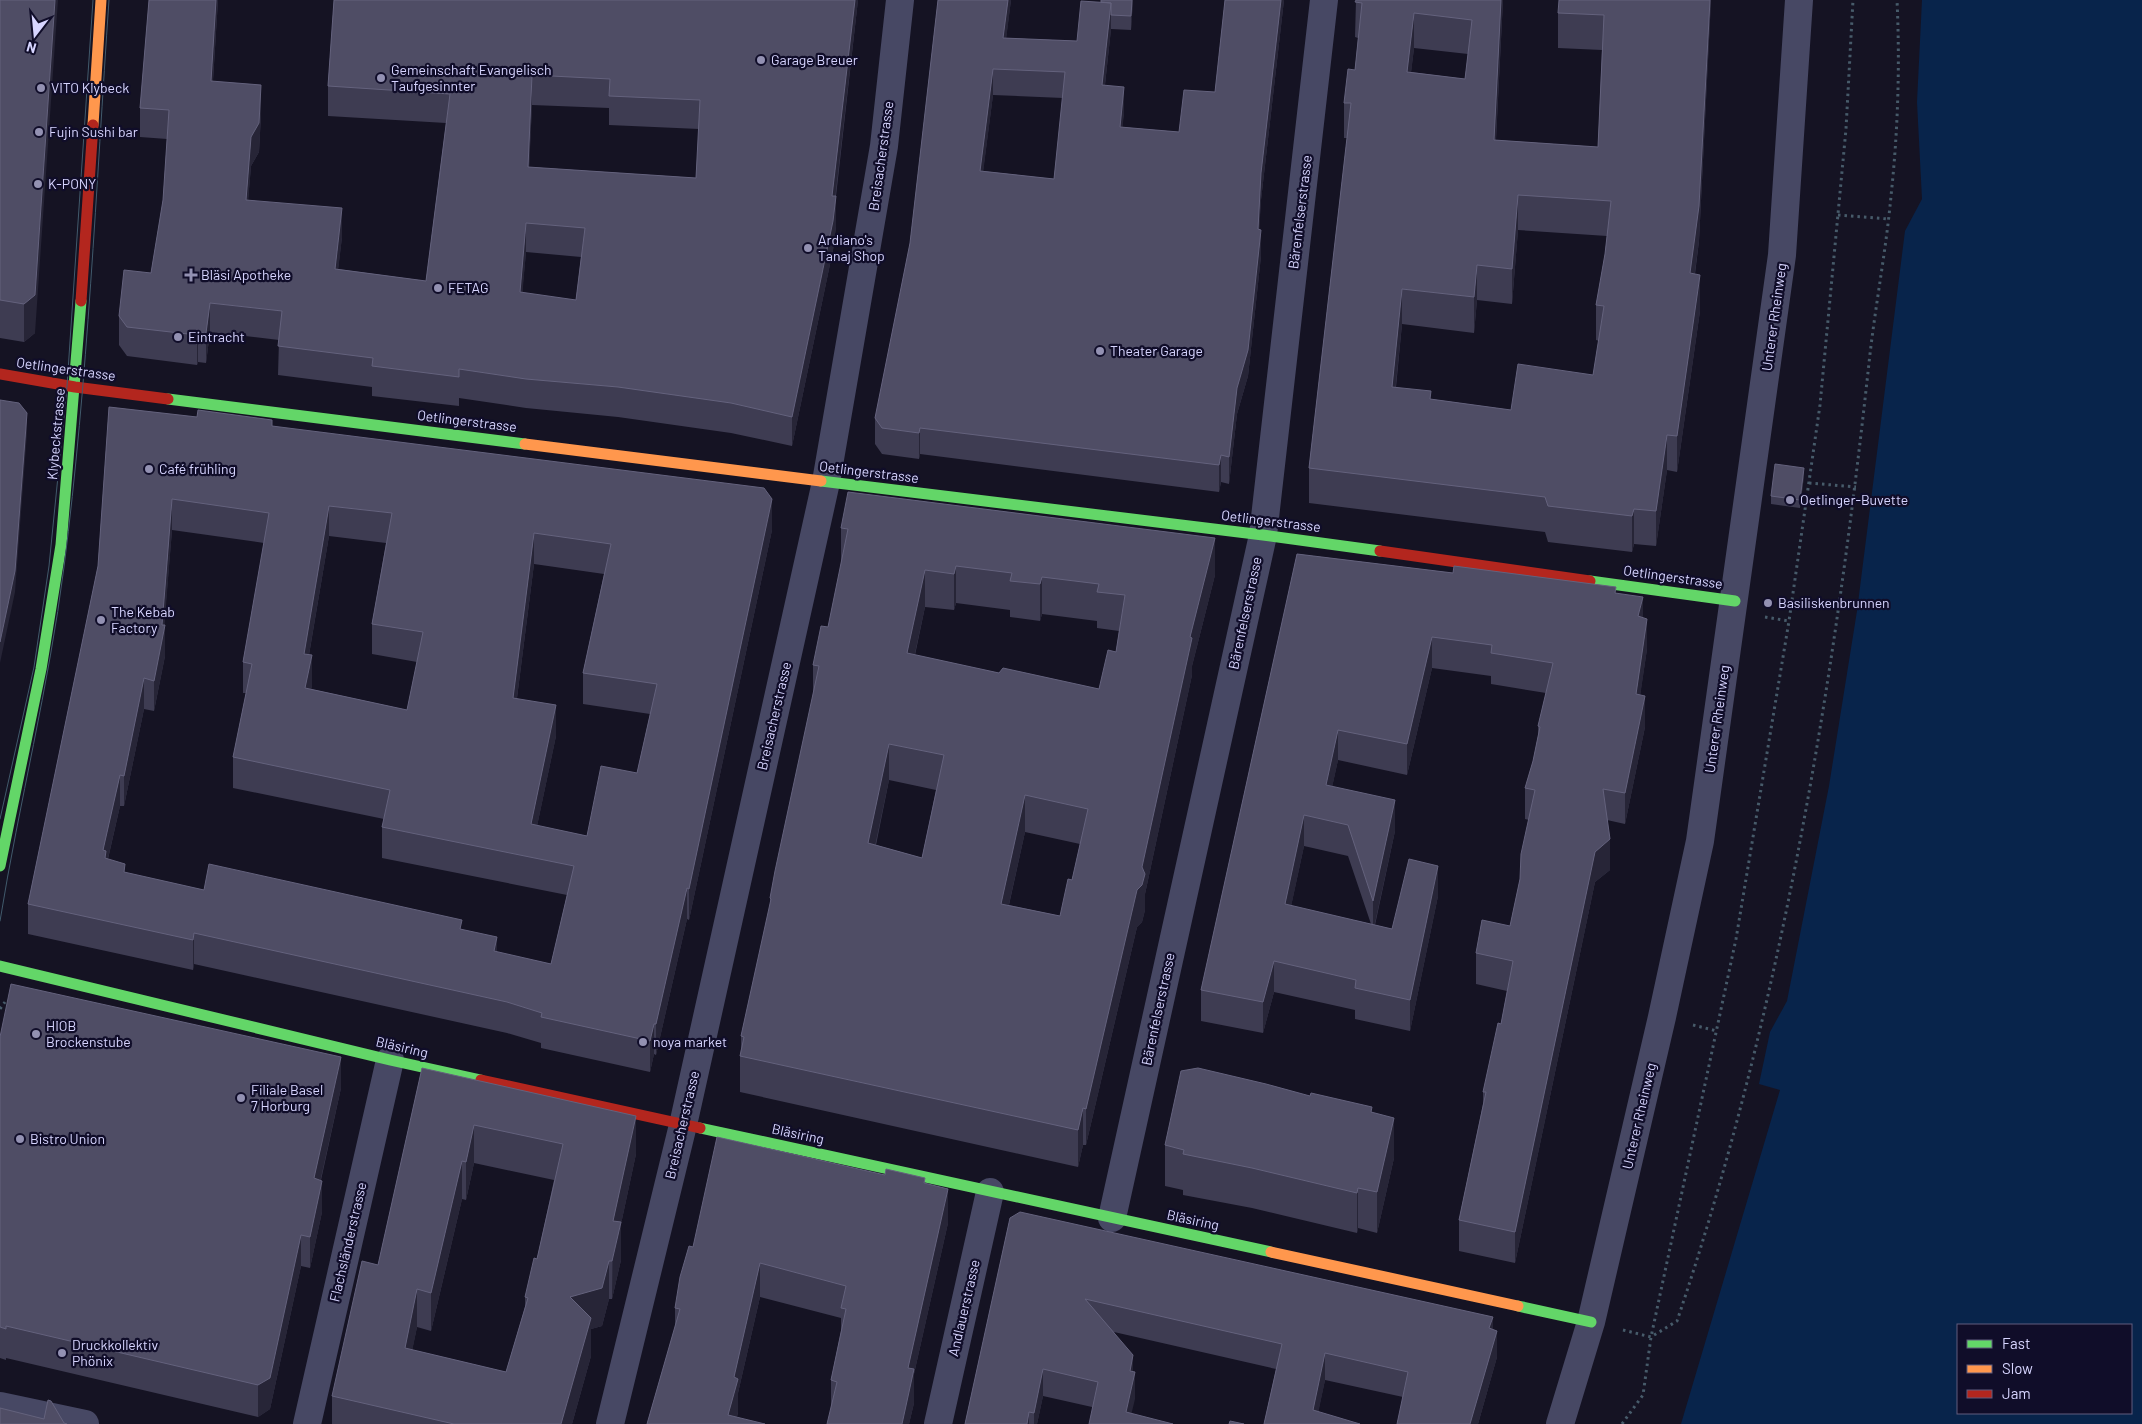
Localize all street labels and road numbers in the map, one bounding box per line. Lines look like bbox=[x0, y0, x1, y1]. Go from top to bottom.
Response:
street label: Breisacherstrasse bbox=[864, 100, 897, 212]
street label: Bärenfelserstrasse bbox=[1284, 154, 1315, 270]
street label: Unterer Rheinweg bbox=[1758, 262, 1789, 372]
street label: Oetlingerstrasse bbox=[15, 353, 117, 384]
street label: Klybeckstrasse bbox=[43, 387, 68, 481]
street label: Oetlingerstrasse bbox=[416, 406, 518, 435]
street label: Oetlingerstrasse bbox=[818, 457, 920, 486]
street label: Oetlingerstrasse bbox=[1220, 506, 1322, 535]
street label: Bärenfelserstrasse bbox=[1224, 555, 1265, 671]
street label: Oetlingerstrasse bbox=[1622, 561, 1724, 592]
street label: Breisacherstrasse bbox=[753, 660, 794, 772]
street label: Unterer Rheinweg bbox=[1701, 664, 1732, 774]
street label: Bärenfelserstrasse bbox=[1137, 951, 1178, 1067]
street label: Bläsiring bbox=[374, 1032, 430, 1061]
street label: Unterer Rheinweg bbox=[1618, 1061, 1659, 1171]
street label: Breisacherstrasse bbox=[661, 1069, 702, 1181]
street label: Bläsiring bbox=[770, 1120, 826, 1147]
street label: Flachsländerstrasse bbox=[325, 1180, 370, 1304]
street label: Bläsiring bbox=[1165, 1206, 1221, 1233]
street label: Andlauerstrasse bbox=[944, 1258, 983, 1358]

